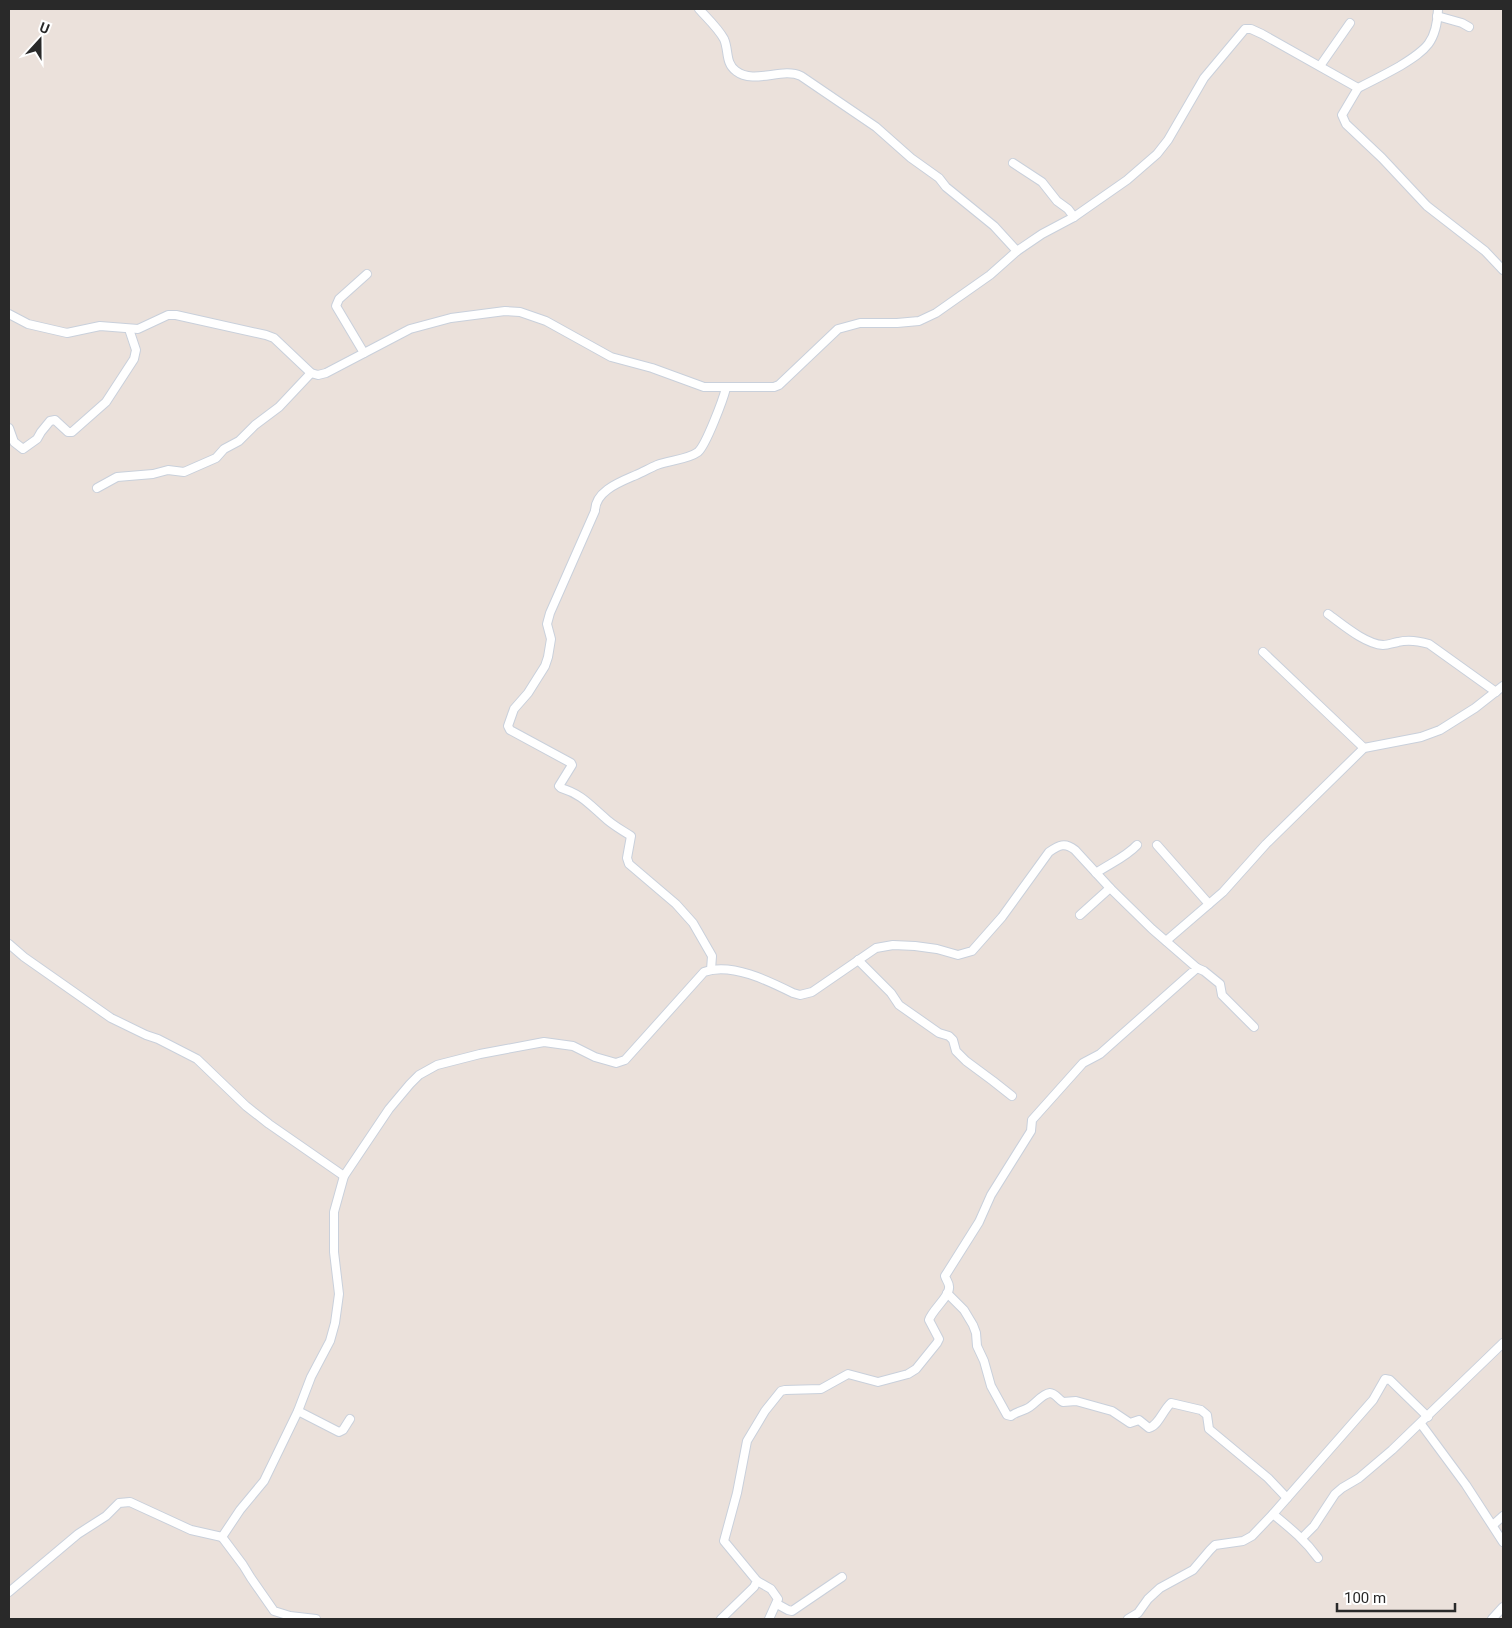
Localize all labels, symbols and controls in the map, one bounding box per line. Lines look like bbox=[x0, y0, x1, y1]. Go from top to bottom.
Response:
north arrow bbox=[15, 15, 65, 65]
text: U bbox=[37, 19, 52, 37]
scale bar bbox=[1337, 1580, 1454, 1612]
text: 100 m bbox=[1344, 1589, 1386, 1607]

